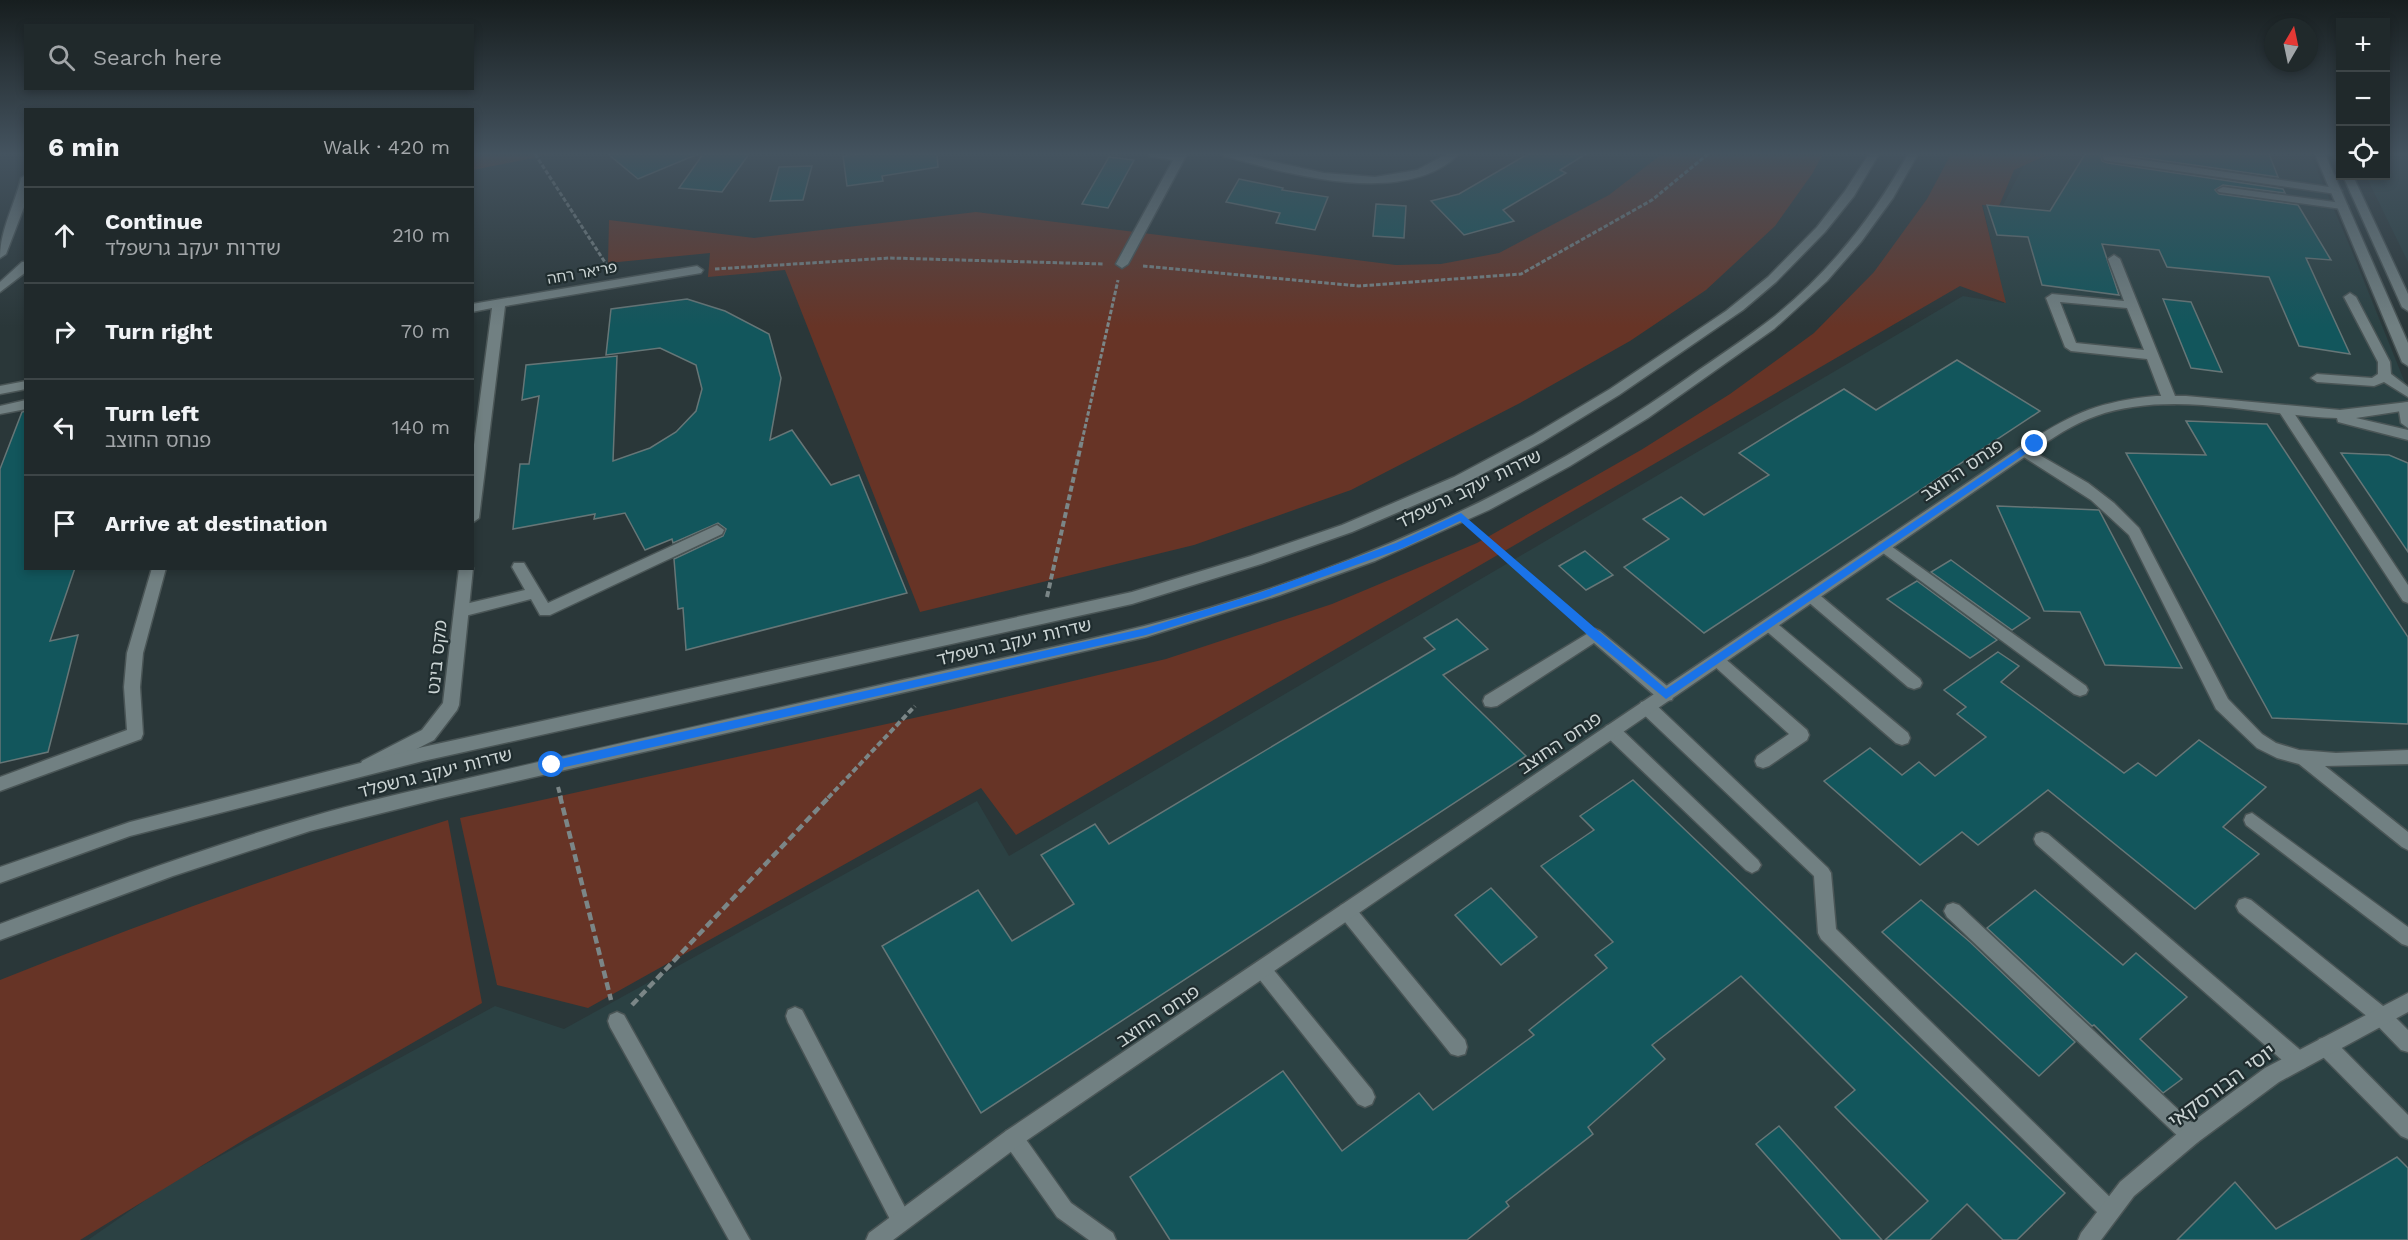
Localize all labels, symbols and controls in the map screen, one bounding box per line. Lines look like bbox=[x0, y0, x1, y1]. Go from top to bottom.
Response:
north arrow bbox=[2264, 18, 2318, 72]
map controls bbox=[2336, 18, 2390, 180]
button: + bbox=[2336, 18, 2390, 72]
search box bbox=[24, 24, 474, 90]
icon: search bbox=[45, 41, 78, 74]
text: Search here bbox=[93, 45, 222, 70]
button: − bbox=[2336, 72, 2390, 126]
button: locate bbox=[2336, 126, 2390, 180]
text: 6 min bbox=[48, 132, 120, 162]
text: Walk · 420 m bbox=[323, 135, 450, 159]
text: Continue bbox=[105, 209, 203, 234]
icon: ahead bbox=[48, 219, 81, 252]
text: 210 m bbox=[392, 223, 450, 247]
text: שדרות יעקב גרשפלד bbox=[105, 236, 281, 260]
street label: פריאר רחה bbox=[546, 258, 618, 288]
icon: right bbox=[48, 315, 81, 348]
text: Turn right bbox=[105, 319, 212, 344]
text: 70 m bbox=[401, 319, 450, 343]
text: Turn left bbox=[105, 401, 199, 426]
icon: left bbox=[48, 411, 81, 444]
text: 140 m bbox=[392, 415, 450, 439]
text: פנחס החוצב bbox=[105, 428, 211, 452]
route end bbox=[2021, 430, 2047, 456]
street label: פנחס החוצב bbox=[1916, 434, 2007, 505]
street label: שדרות יעקב גרשפלד bbox=[1393, 444, 1544, 533]
icon: arrive bbox=[48, 507, 81, 540]
text: Arrive at destination bbox=[105, 511, 328, 536]
street label: שדרות יעקב גרשפלד bbox=[934, 613, 1093, 670]
street label: מקס בינט bbox=[422, 619, 451, 695]
street label: פנחס החוצב bbox=[1514, 707, 1605, 778]
street label: שדרות יעקב גרשפלד bbox=[356, 743, 514, 802]
route start bbox=[538, 751, 564, 777]
street label: פנחס החוצב bbox=[1112, 980, 1203, 1051]
street label: יוסי הבורסקאי bbox=[2163, 1038, 2280, 1133]

